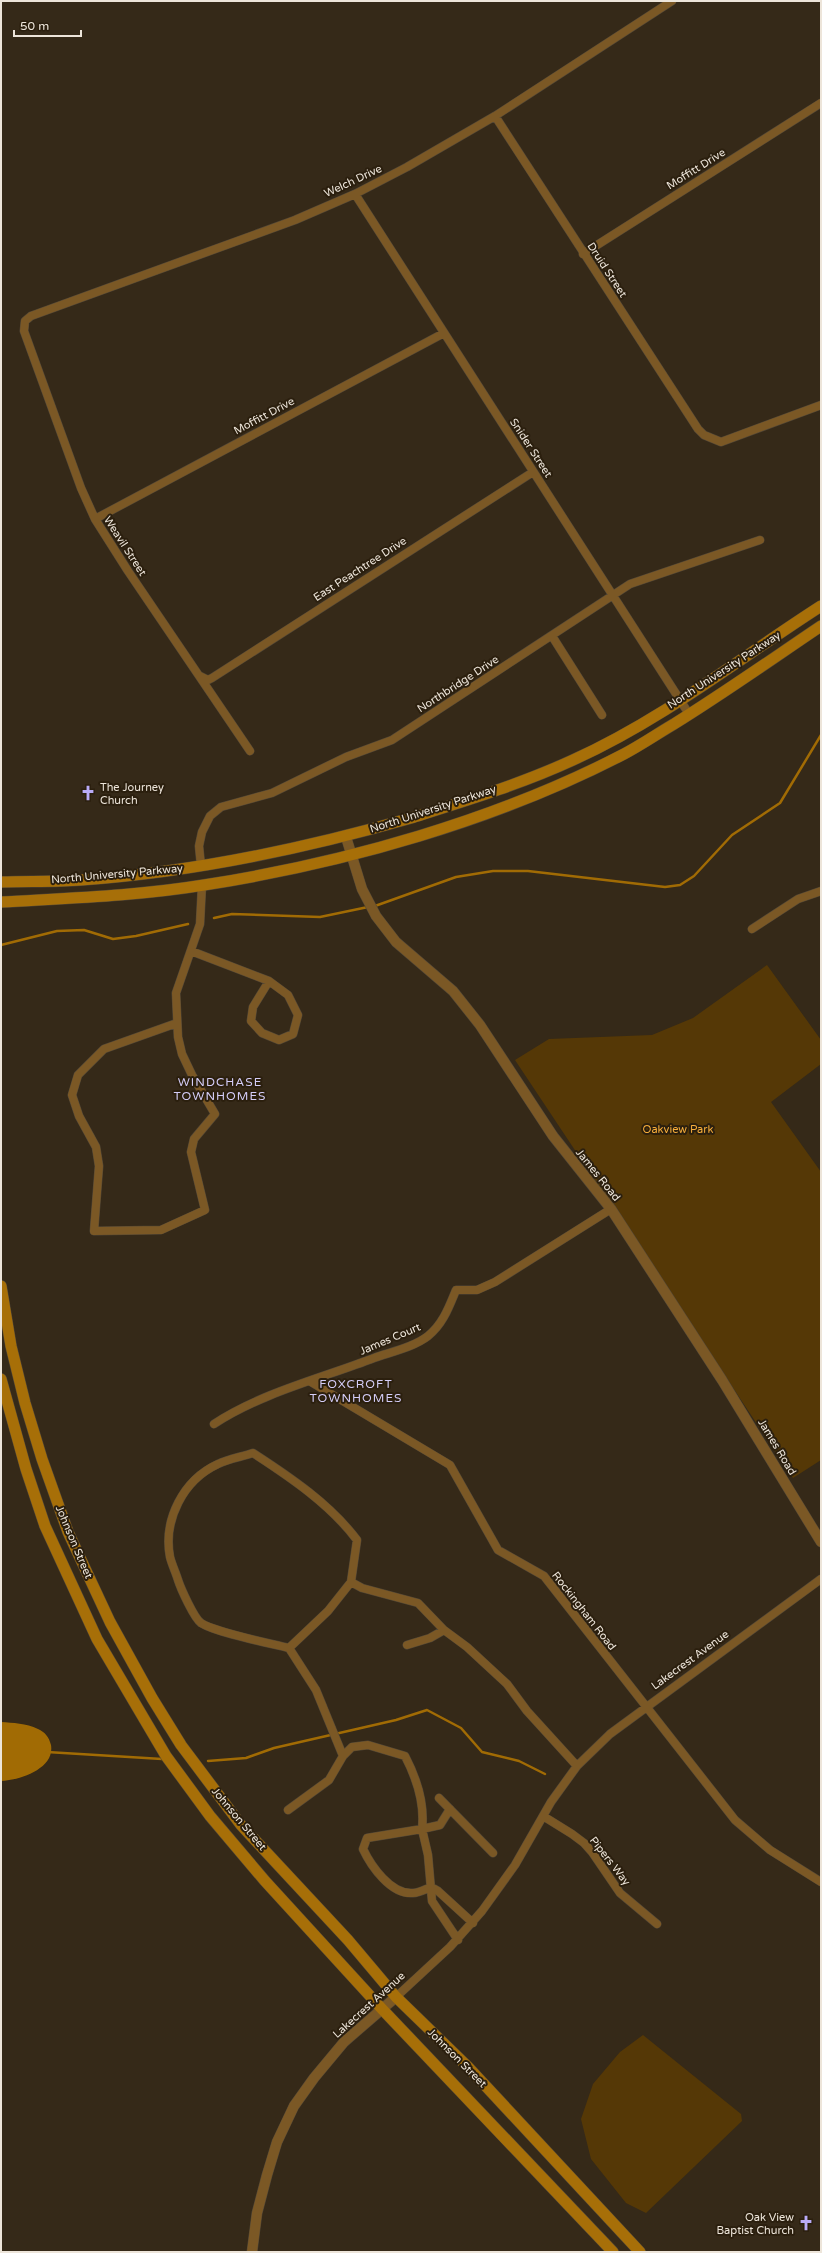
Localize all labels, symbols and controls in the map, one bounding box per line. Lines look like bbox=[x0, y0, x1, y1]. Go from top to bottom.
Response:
scale bar bbox=[14, 12, 81, 38]
text: 50 m bbox=[20, 19, 49, 33]
street label: Moffitt Drive bbox=[664, 146, 728, 192]
street label: Welch Drive bbox=[322, 162, 384, 200]
street label: Druid Street bbox=[584, 240, 630, 300]
street label: Moffitt Drive bbox=[231, 395, 297, 437]
street label: Snider Street bbox=[507, 416, 555, 480]
street label: Weavil Street bbox=[101, 514, 149, 578]
street label: East Peachtree Drive bbox=[311, 534, 409, 604]
street label: North University Parkway bbox=[665, 629, 783, 711]
street label: Northbridge Drive bbox=[415, 653, 501, 715]
place label: The Journey Church bbox=[100, 781, 164, 807]
street label: North University Parkway bbox=[368, 782, 498, 836]
church icon: The Journey Church bbox=[79, 784, 97, 802]
street label: North University Parkway bbox=[51, 862, 183, 886]
district label: WINDCHASE TOWNHOMES bbox=[174, 1075, 266, 1103]
park label: Oakview Park bbox=[643, 1123, 713, 1136]
street label: James Road bbox=[573, 1146, 623, 1204]
street label: James Court bbox=[358, 1320, 422, 1358]
district label: FOXCROFT TOWNHOMES bbox=[310, 1377, 402, 1405]
street label: James Road bbox=[755, 1416, 799, 1478]
street label: Johnson Street bbox=[53, 1503, 95, 1581]
street label: Rockingham Road bbox=[549, 1569, 619, 1653]
street label: Lakecrest Avenue bbox=[649, 1628, 731, 1692]
street label: Johnson Street bbox=[209, 1785, 269, 1853]
street label: Pipers Way bbox=[587, 1834, 633, 1888]
street label: Lakecrest Avenue bbox=[330, 1969, 408, 2041]
street label: Johnson Street bbox=[425, 2026, 489, 2090]
place label: Oak View Baptist Church bbox=[716, 2211, 794, 2237]
church icon: Oak View Baptist Church bbox=[797, 2214, 815, 2232]

